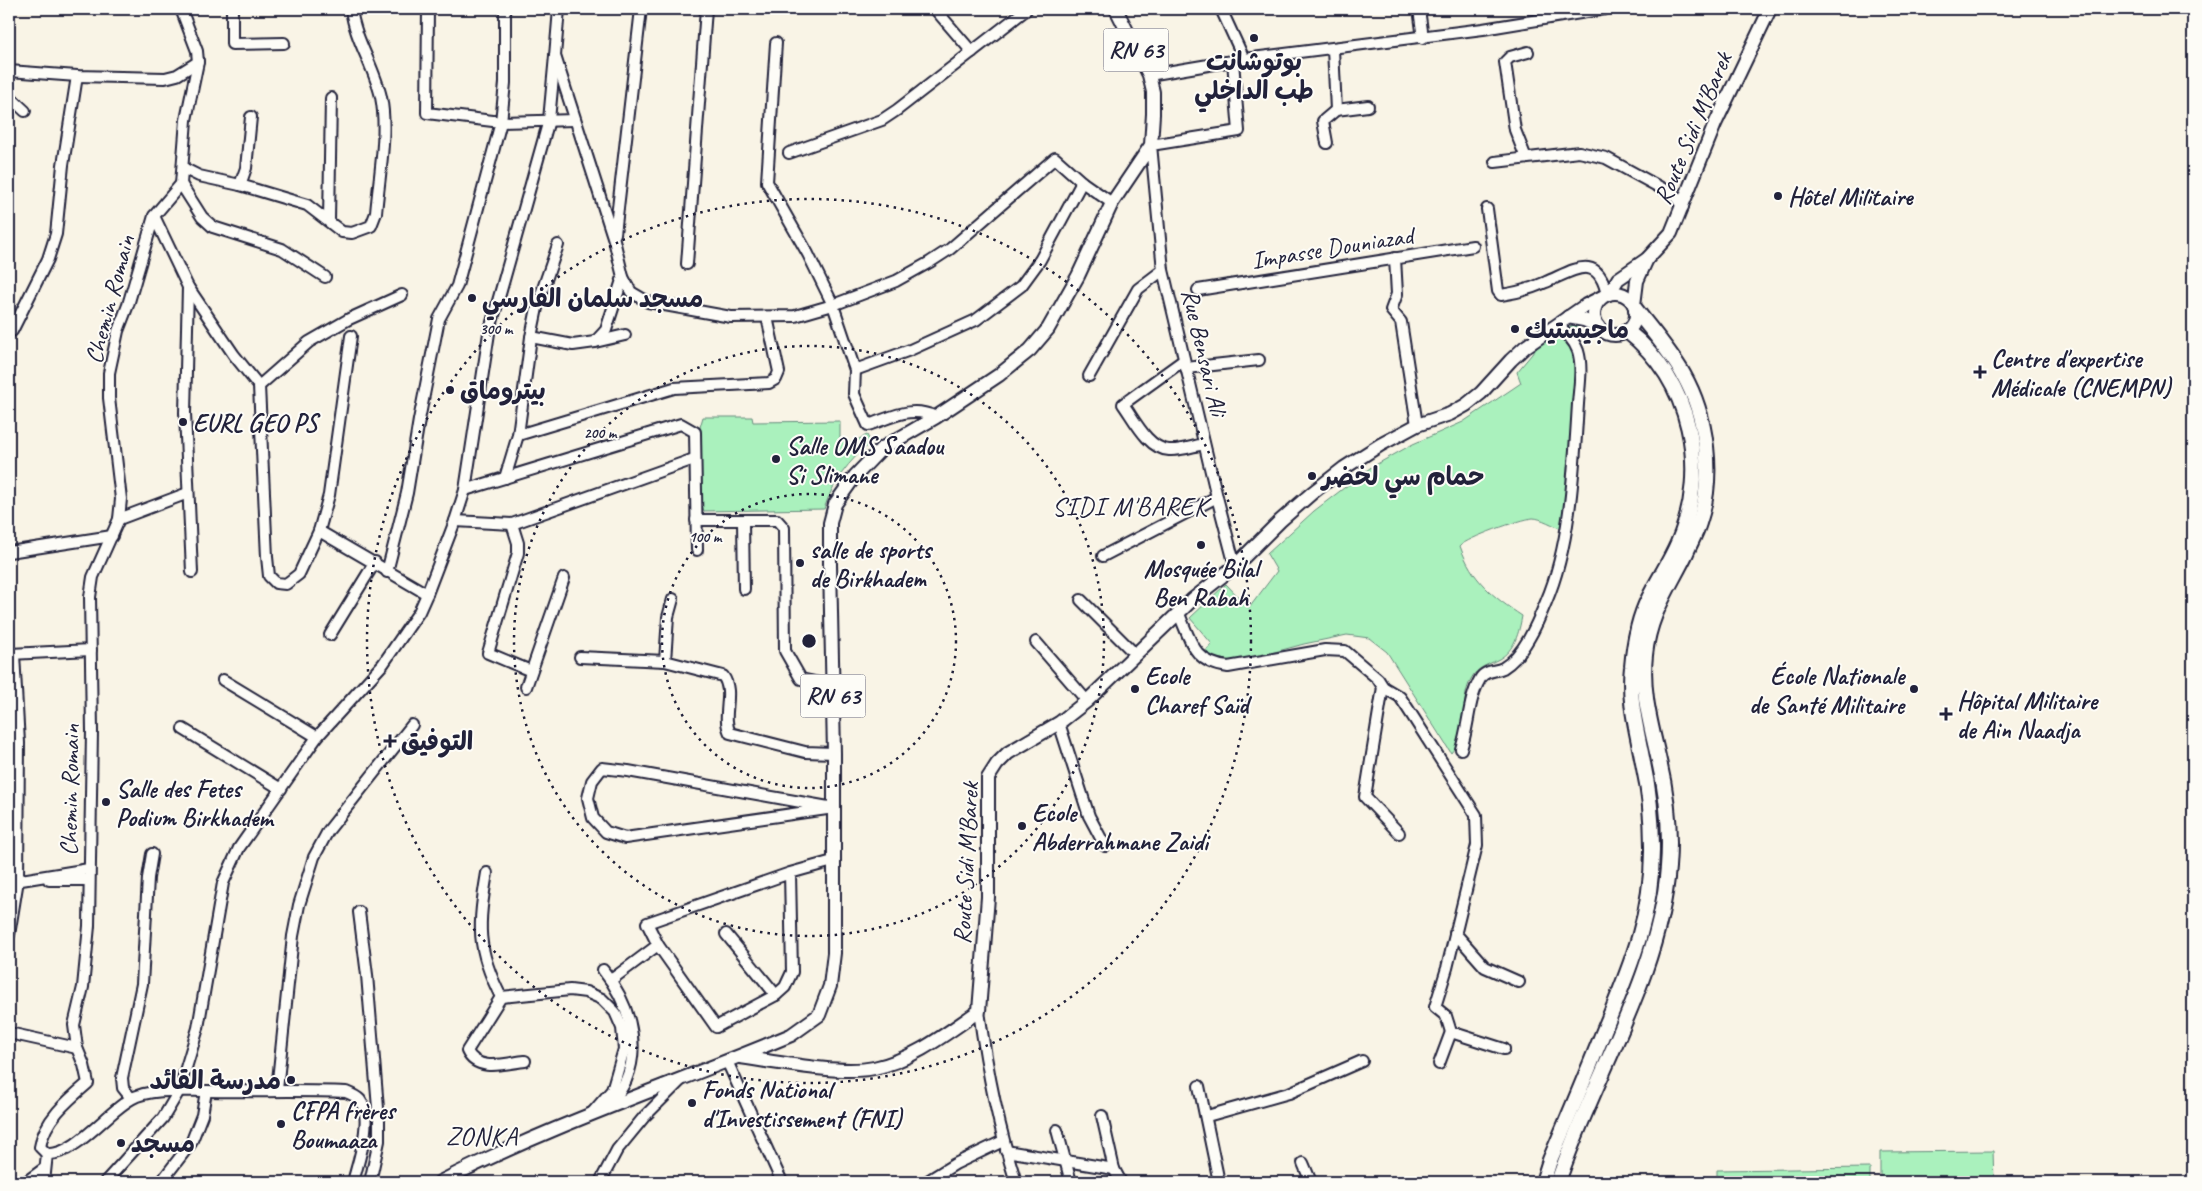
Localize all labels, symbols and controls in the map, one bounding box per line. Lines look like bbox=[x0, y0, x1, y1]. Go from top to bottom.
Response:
road number: RN 63 bbox=[1104, 28, 1168, 72]
marker: بوتوشانت طب الداخلي bbox=[1248, 32, 1260, 44]
place label: بوتوشانت طب الداخلي bbox=[1194, 46, 1314, 113]
street label: Route Sidi M'Barek bbox=[1647, 46, 1740, 209]
place label: Hôtel Militaire bbox=[1788, 181, 1914, 213]
marker: Hôtel Militaire bbox=[1772, 190, 1784, 202]
street label: Impasse Douniazad bbox=[1249, 219, 1419, 277]
street label: Chemin Romain bbox=[77, 231, 143, 367]
place label: مسجد سلمان الفارسي bbox=[482, 283, 703, 321]
street label: Rue Bensari Ali bbox=[1174, 286, 1235, 422]
marker: مسجد سلمان الفارسي bbox=[466, 292, 478, 304]
place label: ماجيستيك bbox=[1525, 314, 1629, 346]
text: 300 m bbox=[480, 320, 514, 339]
marker: ماجيستيك bbox=[1509, 323, 1521, 335]
place label: Centre d'expertise Médicale (CNEMPN) bbox=[1991, 343, 2173, 404]
marker: Centre d'expertise Médicale (CNEMPN) bbox=[1973, 365, 1987, 379]
place label: بيتروماق bbox=[460, 375, 546, 407]
marker: بيتروماق bbox=[444, 384, 456, 396]
place label: EURL GEO PS bbox=[193, 407, 321, 439]
marker: EURL GEO PS bbox=[177, 416, 189, 428]
text: 200 m bbox=[584, 424, 618, 443]
place label: Salle OMS Saadou Si Slimane bbox=[786, 430, 945, 491]
marker: Salle OMS Saadou Si Slimane bbox=[770, 453, 782, 465]
place label: حمام سي لخضر bbox=[1320, 461, 1484, 499]
marker: حمام سي لخضر bbox=[1306, 470, 1318, 482]
district label: SIDI M'BAREK bbox=[1052, 490, 1212, 523]
text: 100 m bbox=[689, 528, 723, 547]
place label: salle de sports de Birkhadem bbox=[810, 534, 933, 595]
marker: Mosquée Bilal Ben Rabah bbox=[1195, 539, 1207, 551]
place label: Mosquée Bilal Ben Rabah bbox=[1144, 553, 1263, 614]
marker: salle de sports de Birkhadem bbox=[794, 557, 806, 569]
centre of rings bbox=[800, 632, 818, 650]
place label: Ecole Charef Saïd bbox=[1145, 660, 1252, 721]
place label: École Nationale de Santé Militaire bbox=[1749, 660, 1907, 721]
road number: RN 63 bbox=[800, 674, 866, 718]
marker: Ecole Charef Saïd bbox=[1129, 683, 1141, 695]
marker: École Nationale de Santé Militaire bbox=[1908, 683, 1920, 695]
place label: Hôpital Militaire de Ain Naadja bbox=[1957, 685, 2099, 746]
marker: Hôpital Militaire de Ain Naadja bbox=[1939, 707, 1953, 721]
street label: Chemin Romain bbox=[53, 723, 87, 856]
place label: التوفيق bbox=[401, 726, 473, 758]
marker: التوفيق bbox=[383, 734, 397, 748]
place label: Salle des Fetes Podium Birkhadem bbox=[116, 773, 275, 834]
street label: Route Sidi M'Barek bbox=[946, 779, 986, 945]
marker: Salle des Fetes Podium Birkhadem bbox=[100, 796, 112, 808]
place label: Ecole Abderrahmane Zaidi bbox=[1032, 797, 1211, 858]
marker: Ecole Abderrahmane Zaidi bbox=[1016, 820, 1028, 832]
place label: مدرسة القائد bbox=[150, 1065, 281, 1097]
marker: مدرسة القائد bbox=[285, 1074, 297, 1086]
place label: Fonds National d'Investissement (FNI) bbox=[702, 1074, 903, 1135]
place label: CFPA frères Boumaaza bbox=[291, 1095, 397, 1156]
marker: Fonds National d'Investissement (FNI) bbox=[686, 1097, 698, 1109]
marker: CFPA frères Boumaaza bbox=[275, 1118, 287, 1130]
district label: ZONKA bbox=[446, 1120, 519, 1153]
place label: مسجد bbox=[131, 1128, 195, 1160]
marker: مسجد bbox=[115, 1137, 127, 1149]

